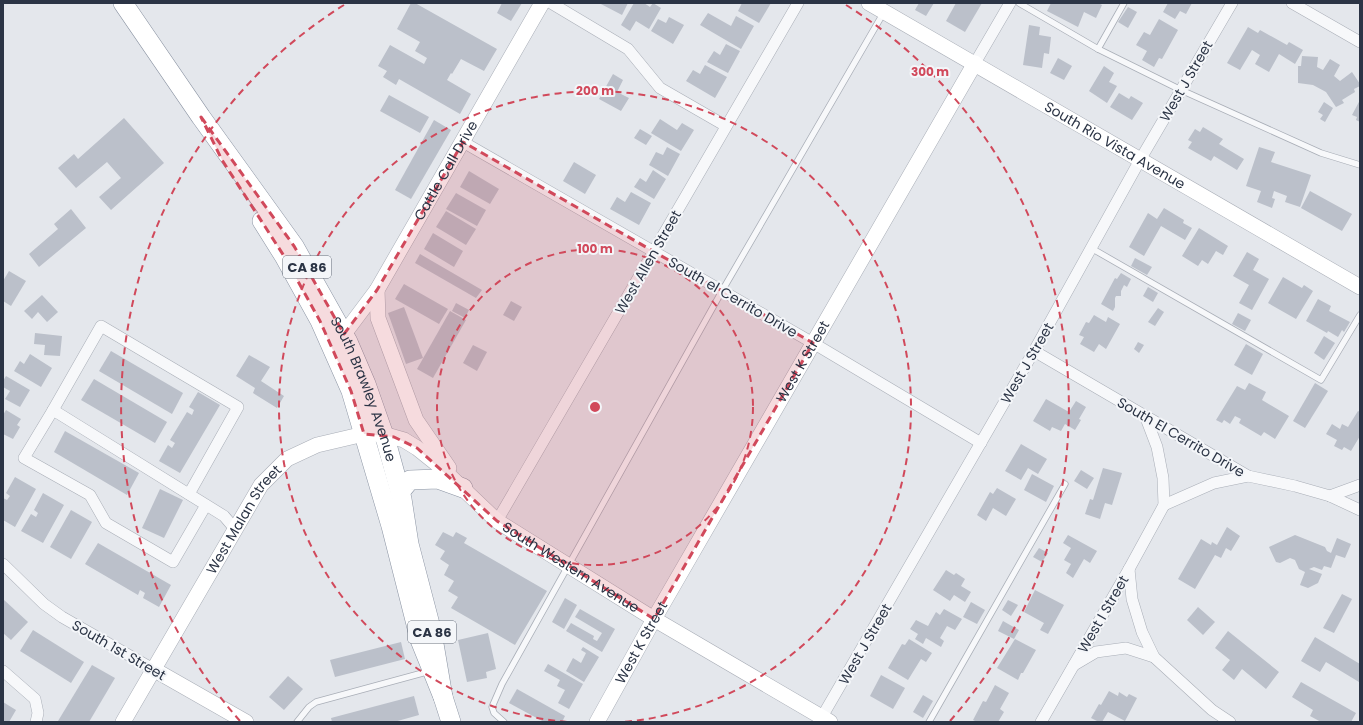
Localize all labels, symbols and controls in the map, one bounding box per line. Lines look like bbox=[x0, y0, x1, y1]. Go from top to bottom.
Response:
street label: West J Street bbox=[1155, 37, 1217, 125]
text: 300 m bbox=[911, 63, 949, 80]
text: 200 m bbox=[576, 82, 614, 99]
street label: South Rio Vista Avenue bbox=[1041, 97, 1189, 194]
street label: Cattle Call Drive bbox=[409, 116, 483, 224]
street label: West Allen Street bbox=[610, 206, 686, 318]
text: 100 m bbox=[577, 240, 613, 257]
street label: South el Cerrito Drive bbox=[665, 252, 802, 342]
road number: CA 86 bbox=[283, 256, 331, 278]
street label: South Brawley Avenue bbox=[326, 313, 401, 464]
street label: West K Street bbox=[771, 317, 834, 406]
street label: West J Street bbox=[996, 319, 1058, 407]
street label: South El Cerrito Drive bbox=[1113, 392, 1249, 482]
centre of rings bbox=[588, 400, 602, 414]
street label: West Malan Street bbox=[201, 460, 286, 578]
street label: South Western Avenue bbox=[499, 517, 643, 618]
street label: West I Street bbox=[1073, 571, 1133, 657]
street label: West K Street bbox=[610, 597, 672, 687]
street label: West J Street bbox=[834, 600, 896, 688]
street label: South 1st Street bbox=[68, 615, 170, 685]
road number: CA 86 bbox=[408, 621, 456, 643]

